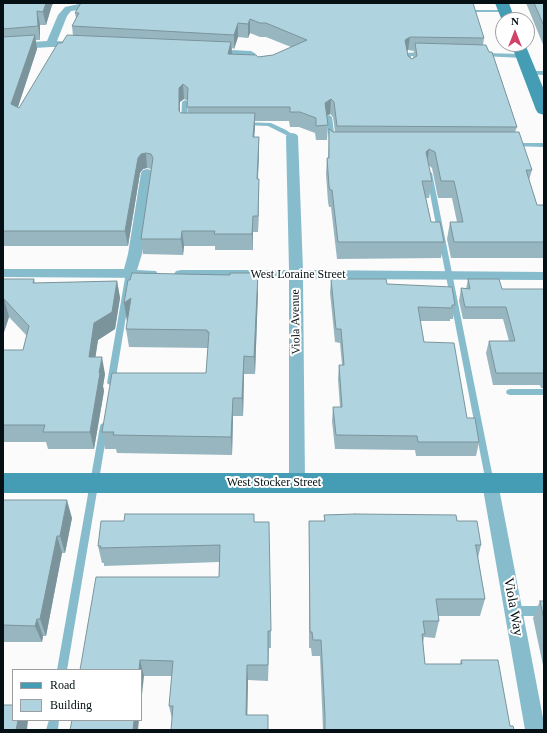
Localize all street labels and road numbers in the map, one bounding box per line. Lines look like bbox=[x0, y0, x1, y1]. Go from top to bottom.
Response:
street label: West Loraine Street bbox=[251, 268, 345, 282]
street label: Viola Avenue bbox=[288, 289, 304, 355]
street label: West Stocker Street bbox=[227, 476, 321, 490]
street label: Viola Way bbox=[500, 576, 526, 638]

